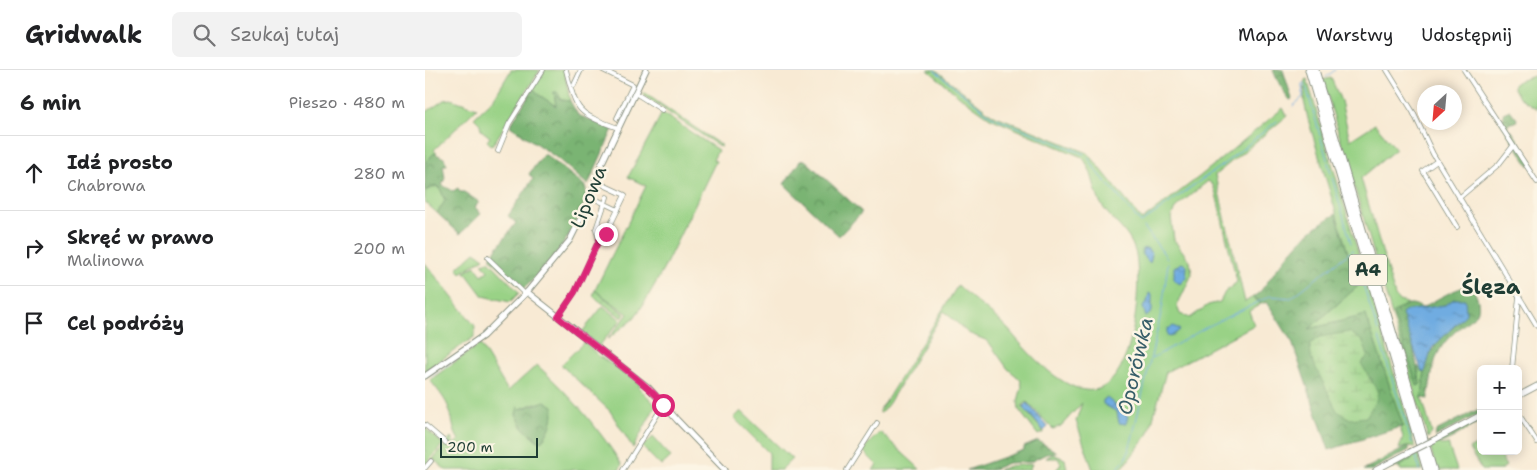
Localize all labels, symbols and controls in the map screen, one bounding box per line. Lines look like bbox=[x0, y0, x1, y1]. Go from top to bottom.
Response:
search box bbox=[172, 12, 522, 57]
text: Gridwalk bbox=[25, 19, 142, 51]
icon: search bbox=[190, 21, 218, 49]
text: Szukaj tutaj bbox=[230, 22, 339, 47]
text: Mapa bbox=[1238, 23, 1288, 47]
text: Warstwy bbox=[1316, 23, 1393, 47]
text: Udostępnij bbox=[1421, 23, 1512, 47]
north arrow bbox=[1417, 85, 1462, 130]
text: 6 min bbox=[20, 89, 81, 117]
text: Pieszo · 480 m bbox=[289, 92, 405, 113]
text: Idź prosto bbox=[67, 150, 173, 175]
icon: ahead bbox=[20, 159, 48, 187]
street label: Lipowa bbox=[565, 162, 612, 232]
text: 280 m bbox=[353, 163, 405, 184]
text: Chabrowa bbox=[67, 175, 145, 196]
route end bbox=[595, 223, 618, 246]
text: Skręć w prawo bbox=[67, 225, 214, 250]
icon: right bbox=[20, 234, 48, 262]
text: 200 m bbox=[353, 238, 405, 259]
text: Malinowa bbox=[67, 250, 144, 271]
road number: A4 bbox=[1349, 254, 1387, 286]
district label: Ślęza bbox=[1462, 272, 1521, 301]
icon: arrive bbox=[20, 309, 48, 337]
text: Cel podróży bbox=[67, 311, 184, 336]
water label: Oporówka bbox=[1111, 315, 1159, 417]
map controls bbox=[1477, 365, 1522, 455]
button: + bbox=[1477, 365, 1522, 410]
route start bbox=[652, 394, 675, 417]
button: − bbox=[1477, 410, 1522, 455]
scale bar bbox=[440, 435, 537, 458]
text: 200 m bbox=[447, 438, 493, 456]

